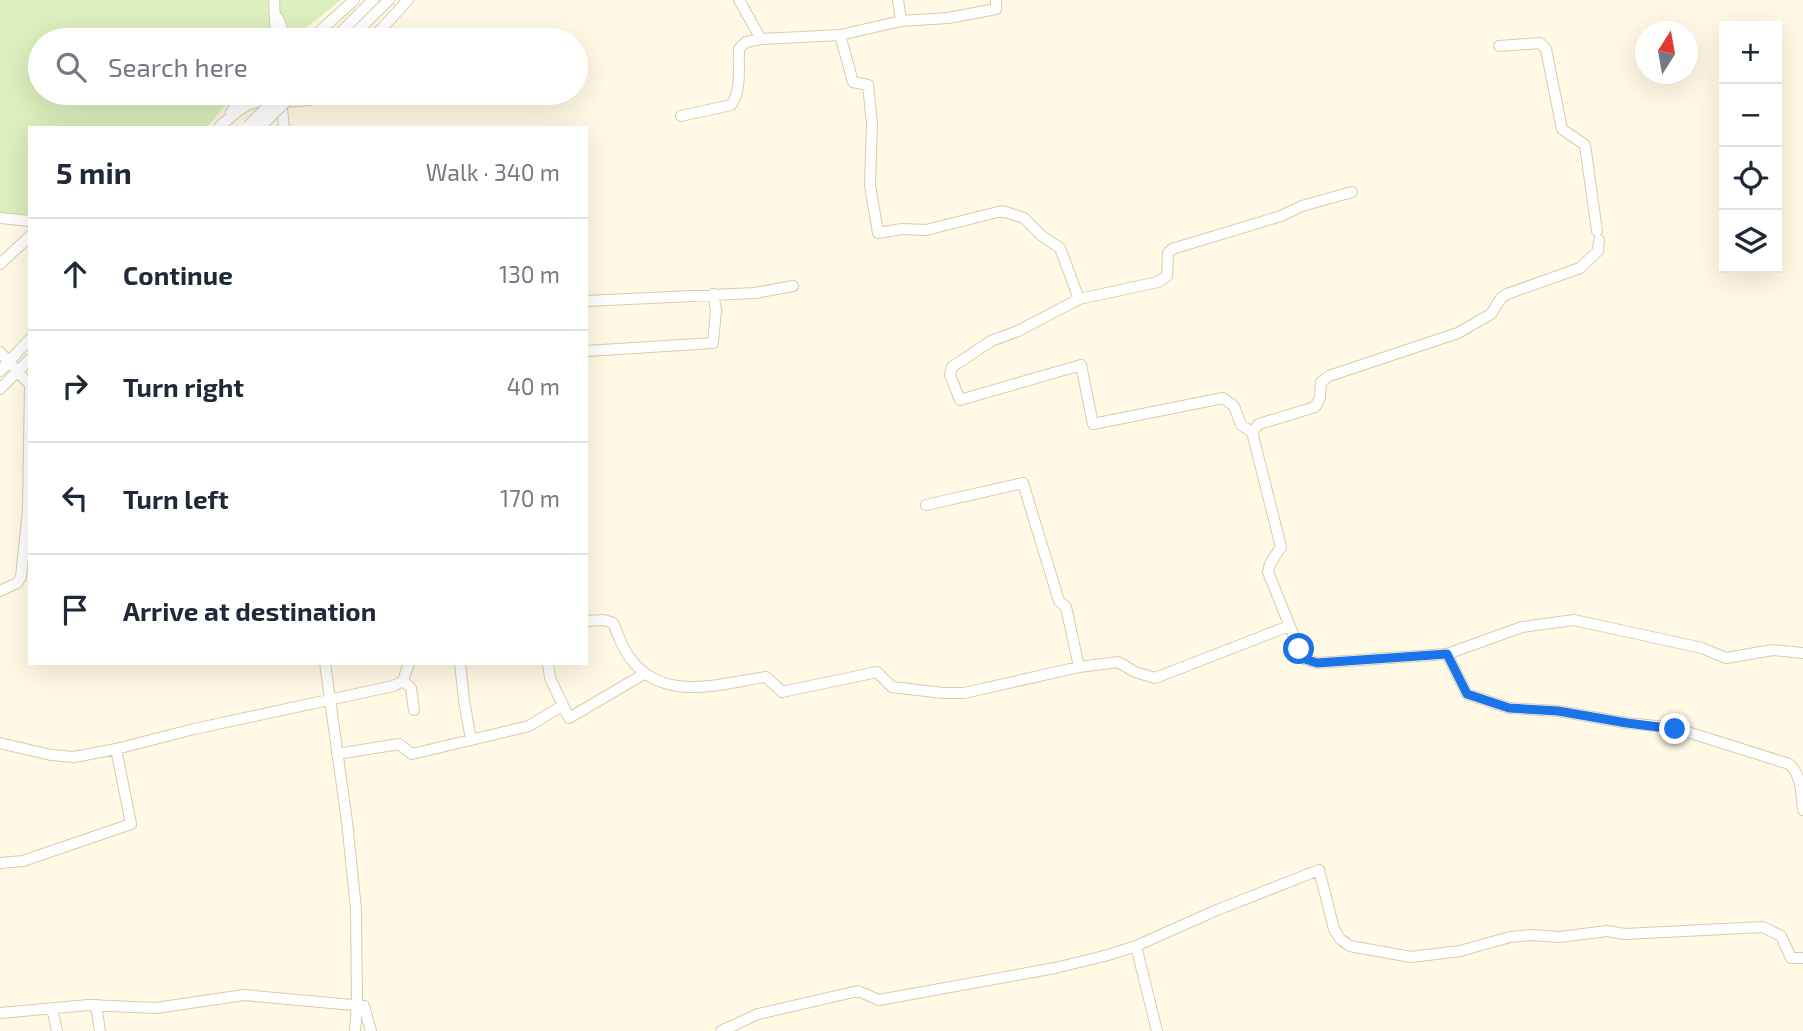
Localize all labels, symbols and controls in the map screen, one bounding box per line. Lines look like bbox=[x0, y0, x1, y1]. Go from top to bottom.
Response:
north arrow bbox=[1635, 21, 1698, 84]
map controls bbox=[1719, 21, 1782, 273]
button: + bbox=[1719, 21, 1782, 84]
search box bbox=[28, 28, 588, 105]
icon: search bbox=[52, 48, 90, 86]
text: Search here bbox=[108, 51, 248, 82]
button: − bbox=[1719, 84, 1782, 147]
button: locate bbox=[1719, 147, 1782, 210]
text: 5 min bbox=[56, 154, 132, 190]
text: Walk · 340 m bbox=[426, 158, 560, 186]
button: layers bbox=[1719, 210, 1782, 273]
icon: ahead bbox=[56, 255, 94, 293]
text: Continue bbox=[123, 259, 233, 290]
text: 130 m bbox=[499, 260, 560, 288]
icon: right bbox=[56, 367, 94, 405]
text: Turn right bbox=[123, 371, 244, 402]
text: 40 m bbox=[507, 372, 560, 400]
icon: left bbox=[56, 479, 94, 517]
text: Turn left bbox=[123, 483, 229, 514]
text: 170 m bbox=[500, 484, 560, 512]
icon: arrive bbox=[56, 591, 94, 629]
text: Arrive at destination bbox=[123, 595, 376, 626]
route start bbox=[1283, 633, 1314, 664]
route end bbox=[1659, 713, 1690, 744]

